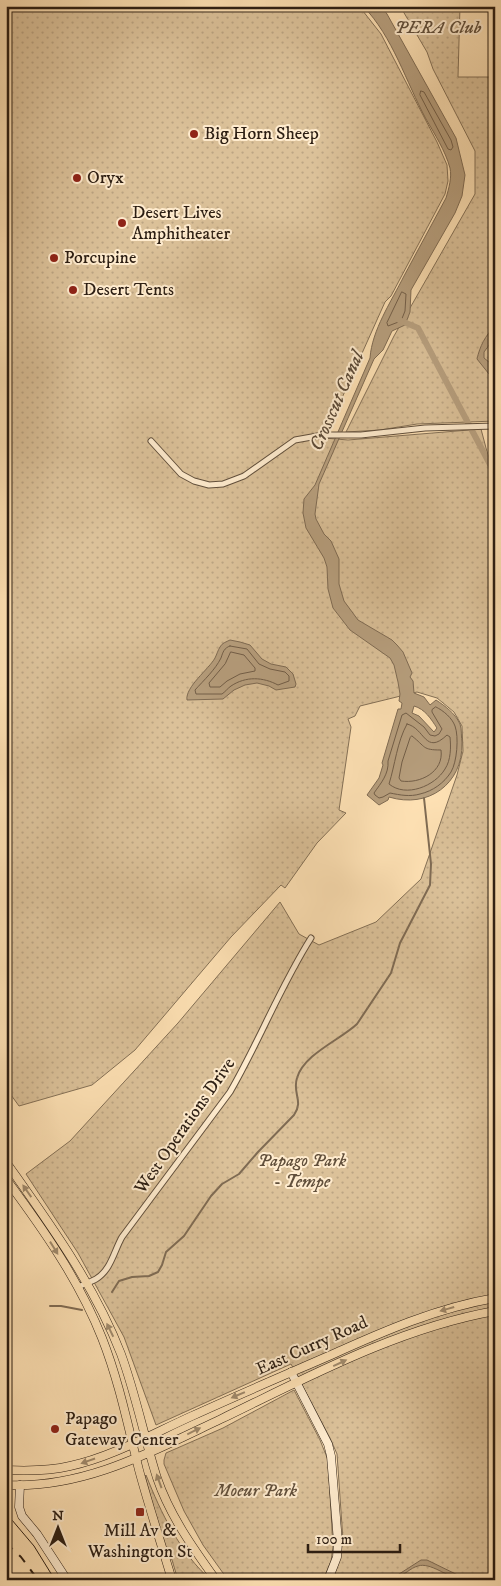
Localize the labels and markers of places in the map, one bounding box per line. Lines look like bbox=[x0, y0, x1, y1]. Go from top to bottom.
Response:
place label: Big Horn Sheep bbox=[204, 123, 319, 145]
marker: Big Horn Sheep bbox=[188, 128, 200, 140]
place label: Oryx bbox=[87, 167, 124, 189]
marker: Oryx bbox=[71, 172, 83, 184]
place label: Desert Lives Amphitheater bbox=[132, 202, 230, 245]
marker: Desert Lives Amphitheater bbox=[116, 217, 128, 229]
place label: Porcupine bbox=[64, 247, 136, 269]
marker: Porcupine bbox=[48, 252, 60, 264]
place label: Desert Tents bbox=[83, 279, 174, 301]
marker: Desert Tents bbox=[67, 284, 79, 296]
place label: Papago Gateway Center bbox=[65, 1408, 179, 1451]
marker: Papago Gateway Center bbox=[49, 1423, 61, 1435]
marker: Mill Av & Washington St bbox=[134, 1506, 146, 1518]
place label: Mill Av & Washington St bbox=[87, 1520, 192, 1563]

